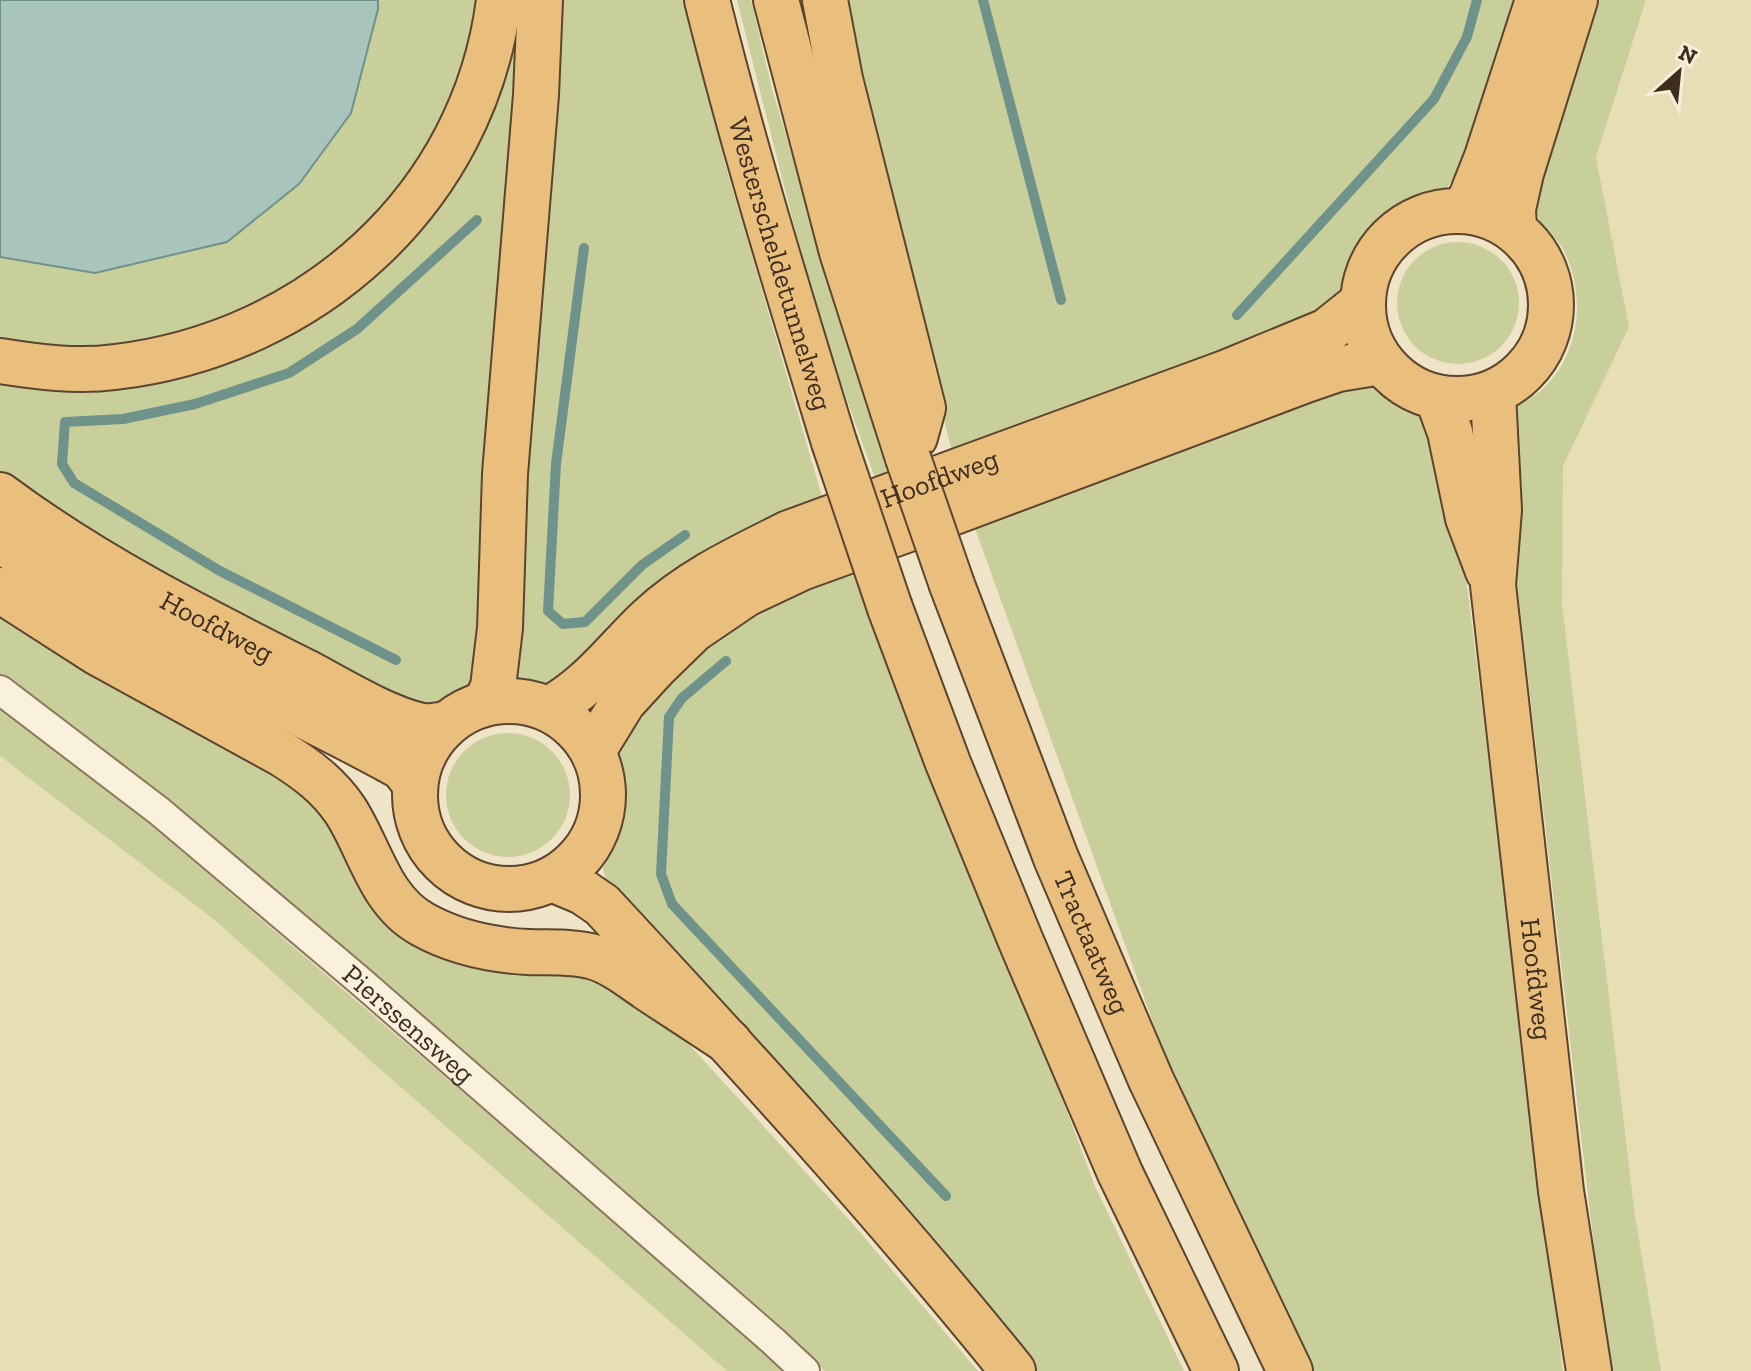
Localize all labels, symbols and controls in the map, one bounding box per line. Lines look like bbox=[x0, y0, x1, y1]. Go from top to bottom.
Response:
north arrow bbox=[1639, 32, 1719, 112]
text: N bbox=[1674, 39, 1702, 71]
street label: Westerscheldetunnelweg bbox=[722, 114, 839, 414]
street label: Hoofdweg bbox=[876, 442, 1003, 515]
street label: Hoofdweg bbox=[155, 584, 279, 670]
street label: Tractaatweg bbox=[1046, 866, 1137, 1019]
street label: Hoofdweg bbox=[1513, 916, 1560, 1042]
street label: Pierssensweg bbox=[336, 958, 482, 1090]

